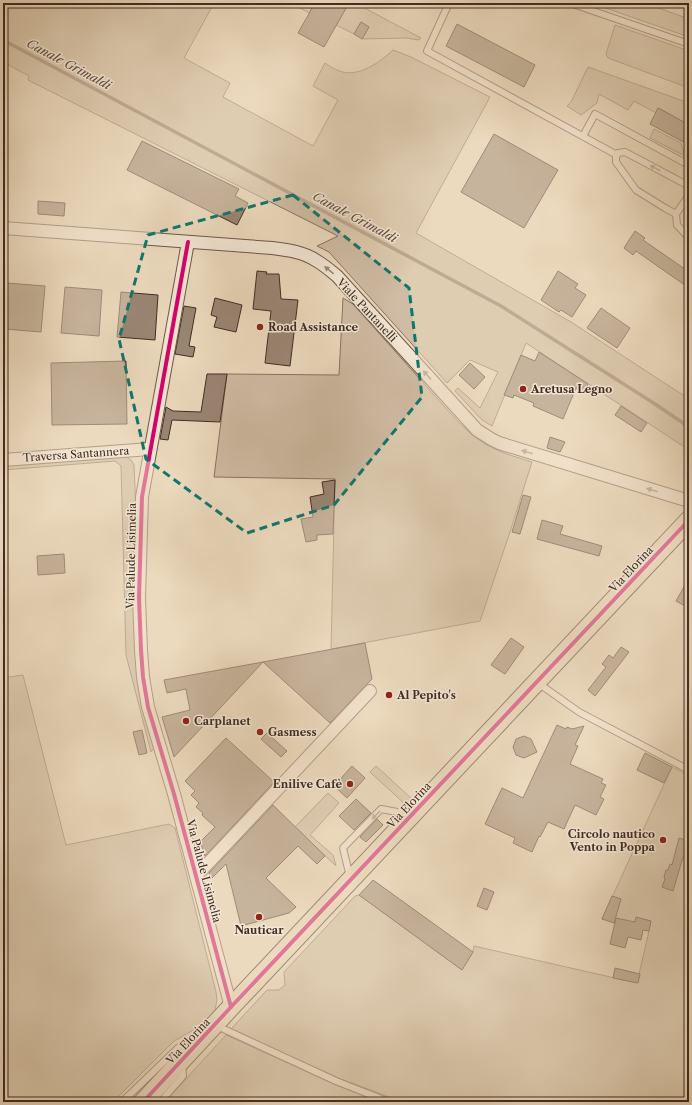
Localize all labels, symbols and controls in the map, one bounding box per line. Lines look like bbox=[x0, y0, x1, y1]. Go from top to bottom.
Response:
water label: Canale Grimaldi bbox=[24, 35, 115, 93]
one-way arrow bbox=[649, 165, 661, 171]
water label: Canale Grimaldi bbox=[310, 188, 401, 246]
one-way arrow bbox=[323, 265, 334, 274]
street label: Viale Pantanelli bbox=[333, 275, 400, 345]
place label: Road Assistance bbox=[268, 320, 358, 334]
marker: Road Assistance bbox=[255, 322, 265, 332]
one-way arrow bbox=[422, 370, 432, 380]
place label: Aretusa Legno bbox=[530, 382, 612, 396]
marker: Aretusa Legno bbox=[518, 384, 528, 394]
street label: Traversa Santannera bbox=[22, 443, 130, 465]
one-way arrow bbox=[521, 449, 533, 455]
one-way arrow bbox=[645, 487, 657, 493]
street label: Via Palude Lisimelia bbox=[123, 503, 139, 610]
street label: Via Elorina bbox=[605, 543, 656, 596]
place label: Al Pepito's bbox=[396, 688, 456, 702]
marker: Al Pepito's bbox=[384, 690, 394, 700]
place label: Carplanet bbox=[194, 714, 251, 728]
marker: Carplanet bbox=[181, 716, 191, 726]
place label: Gasmess bbox=[268, 725, 317, 739]
marker: Gasmess bbox=[255, 727, 265, 737]
place label: Enilive Cafè bbox=[273, 777, 342, 791]
marker: Enilive Cafè bbox=[345, 779, 355, 789]
street label: Via Elorina bbox=[383, 779, 434, 832]
one-way arrow bbox=[371, 810, 381, 820]
street label: Via Palude Lisimelia bbox=[183, 817, 225, 924]
place label: Circolo nautico Vento in Poppa bbox=[568, 827, 656, 854]
marker: Circolo nautico Vento in Poppa bbox=[658, 835, 668, 845]
marker: Nauticar bbox=[254, 912, 264, 922]
place label: Nauticar bbox=[234, 923, 284, 937]
street label: Via Elorina bbox=[162, 1015, 213, 1068]

